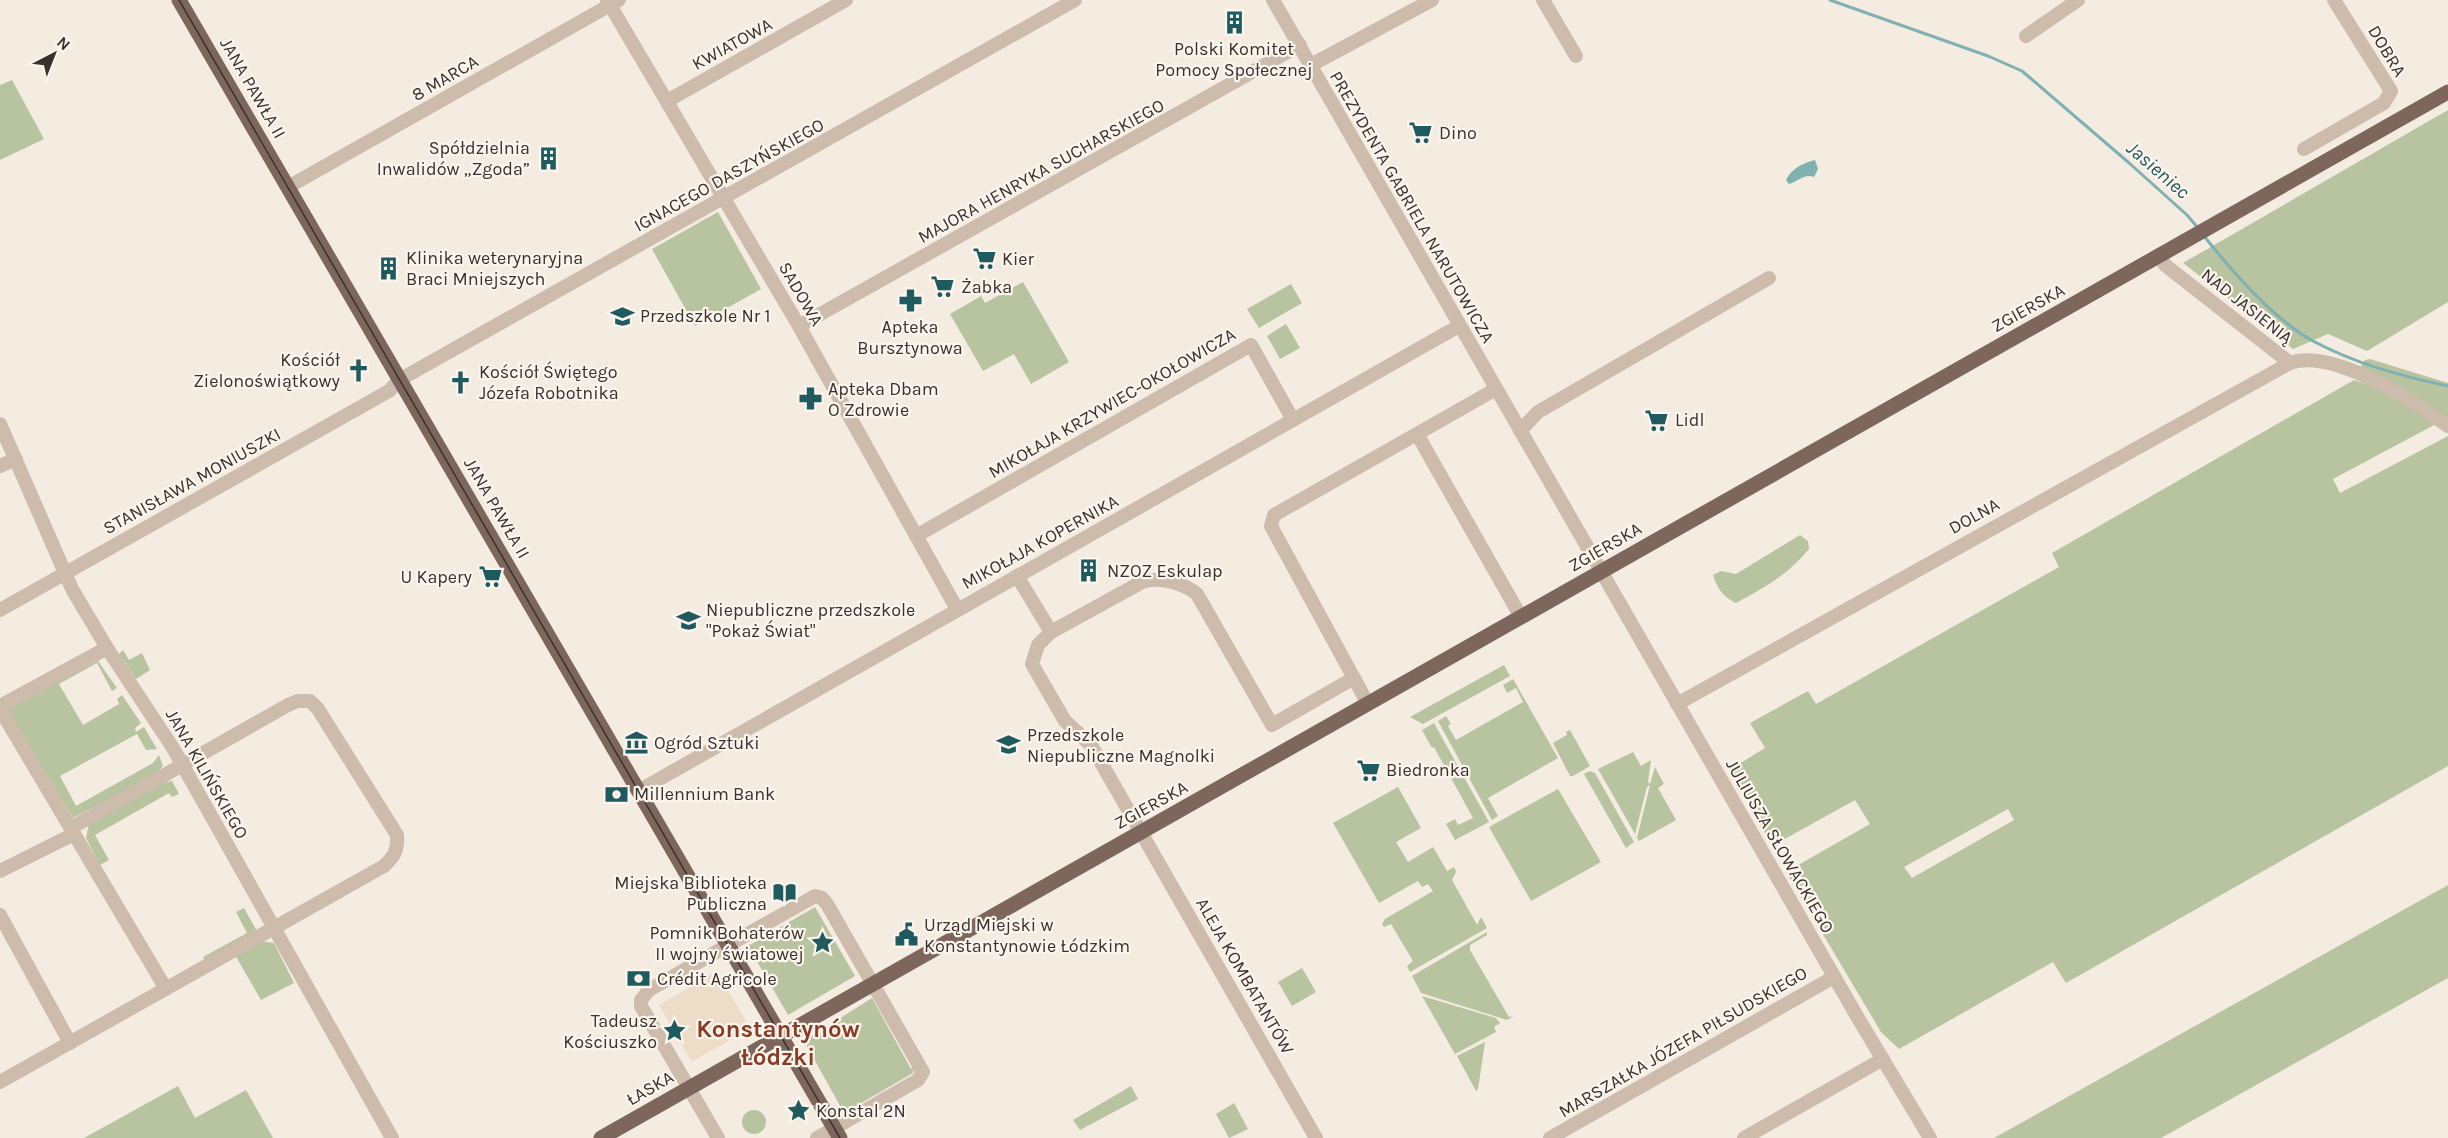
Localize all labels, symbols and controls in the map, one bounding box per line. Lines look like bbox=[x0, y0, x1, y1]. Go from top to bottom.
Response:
building icon: Polski Komitet Pomocy Społecznej bbox=[1221, 10, 1247, 36]
street label: KWIATOWA bbox=[688, 13, 776, 75]
street label: DOBRA bbox=[2363, 21, 2411, 81]
north arrow bbox=[24, 24, 84, 84]
text: N bbox=[53, 32, 74, 54]
street label: JANA PAWŁA II bbox=[215, 34, 291, 142]
place label: Polski Komitet Pomocy Społecznej bbox=[1155, 38, 1313, 81]
street label: 8 MARCA bbox=[408, 50, 482, 106]
street label: PREZYDENTA GABRIELA NARUTOWICZA bbox=[1325, 67, 1499, 347]
street label: MAJORA HENRYKA SUCHARSKIEGO bbox=[914, 94, 1168, 248]
street label: IGNACEGO DASZYŃSKIEGO bbox=[630, 113, 828, 237]
supermarket icon: Dino bbox=[1408, 120, 1434, 146]
place label: Dino bbox=[1439, 122, 1477, 144]
water label: Jasieniec bbox=[2122, 136, 2194, 204]
place label: Spółdzielnia Inwalidów „Zgoda” bbox=[377, 137, 530, 180]
building icon: Spółdzielnia Inwalidów „Zgoda” bbox=[535, 145, 561, 171]
supermarket icon: Kier bbox=[971, 246, 997, 272]
place label: Klinika weterynaryjna Braci Mniejszych bbox=[406, 247, 583, 290]
place label: Kier bbox=[1002, 248, 1035, 270]
building icon: Klinika weterynaryjna Braci Mniejszych bbox=[375, 255, 401, 281]
street label: SADOWA bbox=[774, 258, 828, 330]
street label: NAD JASIENIĄ bbox=[2197, 263, 2298, 349]
supermarket icon: Żabka bbox=[930, 274, 956, 300]
place label: Żabka bbox=[961, 276, 1012, 298]
street label: ZGIERSKA bbox=[1987, 279, 2069, 337]
pharmacy icon: Apteka Bursztynowa bbox=[897, 288, 923, 314]
school or university icon: Przedszkole Nr 1 bbox=[609, 303, 635, 329]
place label: Przedszkole Nr 1 bbox=[640, 305, 771, 327]
place label: Apteka Bursztynowa bbox=[857, 316, 963, 359]
street label: MIKOŁAJA KRZYWIEC-OKOŁOWICZA bbox=[984, 323, 1240, 483]
place label: Kościół Zielonoświątkowy bbox=[193, 349, 341, 392]
church icon: Kościół Zielonoświątkowy bbox=[345, 357, 371, 383]
place label: Kościół Świętego Józefa Robotnika bbox=[479, 360, 619, 404]
church icon: Kościół Świętego Józefa Robotnika bbox=[448, 369, 474, 395]
place label: Apteka Dbam O Zdrowie bbox=[828, 378, 939, 421]
pharmacy icon: Apteka Dbam O Zdrowie bbox=[797, 386, 823, 412]
supermarket icon: Lidl bbox=[1644, 407, 1670, 433]
place label: Lidl bbox=[1675, 409, 1704, 431]
street label: STANISŁAWA MONIUSZKI bbox=[99, 423, 285, 539]
street label: JANA PAWŁA II bbox=[459, 454, 535, 562]
street label: MIKOŁAJA KOPERNIKA bbox=[958, 490, 1122, 594]
street label: DOLNA bbox=[1945, 493, 2003, 539]
street label: ZGIERSKA bbox=[1565, 517, 1645, 577]
building icon: NZOZ Eskulap bbox=[1076, 558, 1102, 584]
place label: NZOZ Eskulap bbox=[1107, 560, 1223, 582]
supermarket icon: U Kapery bbox=[477, 564, 503, 590]
place label: U Kapery bbox=[400, 566, 473, 588]
place label: Niepubliczne przedszkole "Pokaż Świat" bbox=[706, 599, 915, 642]
school or university icon: Niepubliczne przedszkole "Pokaż Świat" bbox=[675, 607, 701, 633]
street label: JANA KILIŃSKIEGO bbox=[161, 705, 254, 843]
place label: Przedszkole Niepubliczne Magnolki bbox=[1027, 724, 1215, 767]
museum icon: Ogród Sztuki bbox=[623, 730, 649, 756]
place label: Ogród Sztuki bbox=[654, 732, 760, 754]
school or university icon: Przedszkole Niepubliczne Magnolki bbox=[996, 732, 1022, 758]
street label: JULIUSZA SŁOWACKIEGO bbox=[1721, 755, 1839, 937]
supermarket icon: Biedronka bbox=[1355, 757, 1381, 783]
place label: Biedronka bbox=[1386, 759, 1470, 781]
street label: ZGIERSKA bbox=[1110, 776, 1192, 834]
bank icon: Millennium Bank bbox=[603, 781, 629, 807]
place label: Millennium Bank bbox=[634, 783, 775, 805]
place label: Miejska Biblioteka Publiczna bbox=[614, 872, 767, 915]
library icon: Miejska Biblioteka Publiczna bbox=[772, 880, 798, 906]
street label: ALEJA KOMBATANTÓW bbox=[1191, 893, 1300, 1058]
place label: Urząd Miejski w Konstantynowie Łódzkim bbox=[924, 914, 1130, 957]
place label: Pomnik Bohaterów II wojny światowej bbox=[650, 922, 804, 965]
public building icon: Urząd Miejski w Konstantynowie Łódzkim bbox=[893, 922, 919, 948]
place icon: Pomnik Bohaterów II wojny światowej bbox=[809, 930, 835, 956]
street label: MARSZAŁKA JÓZEFA PIŁSUDSKIEGO bbox=[1554, 961, 1811, 1122]
bank icon: Crédit Agricole bbox=[626, 966, 652, 992]
place label: Crédit Agricole bbox=[657, 968, 777, 990]
place label: Tadeusz Kościuszko bbox=[563, 1010, 657, 1053]
district label: Konstantynów Łódzki bbox=[696, 1015, 860, 1071]
place icon: Tadeusz Kościuszko bbox=[662, 1018, 688, 1044]
street label: ŁASKA bbox=[622, 1066, 678, 1110]
place icon: Konstal 2N bbox=[785, 1098, 811, 1124]
place label: Konstal 2N bbox=[816, 1100, 906, 1122]

